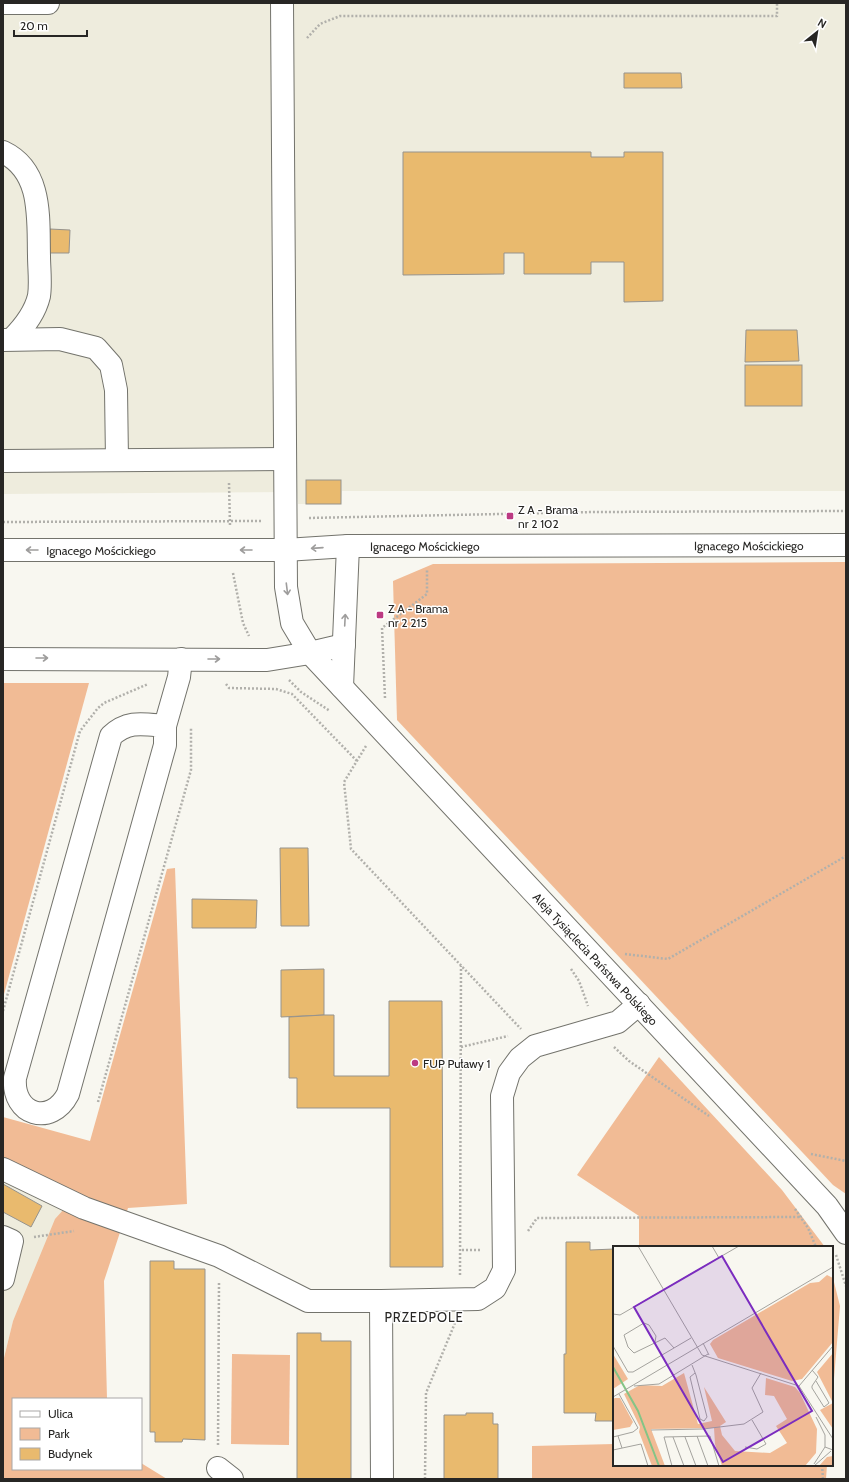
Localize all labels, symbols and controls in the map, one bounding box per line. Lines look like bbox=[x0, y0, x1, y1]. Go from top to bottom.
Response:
scale bar bbox=[14, 12, 87, 38]
north arrow bbox=[797, 12, 837, 52]
text: N bbox=[815, 15, 829, 31]
text: 20 m bbox=[20, 18, 48, 33]
place label: Z A - Brama nr 2 102 bbox=[518, 502, 578, 531]
marker: Z A - Brama nr 2 102 bbox=[505, 511, 515, 521]
street label: Ignacego Mościckiego bbox=[370, 538, 480, 553]
street label: Ignacego Mościckiego bbox=[694, 538, 804, 553]
street label: Ignacego Mościckiego bbox=[46, 543, 156, 558]
one-way arrow bbox=[311, 544, 324, 551]
one-way arrow bbox=[26, 546, 39, 554]
one-way arrow bbox=[240, 546, 253, 554]
one-way arrow bbox=[283, 582, 290, 595]
place label: Z A - Brama nr 2 215 bbox=[388, 601, 448, 630]
marker: Z A - Brama nr 2 215 bbox=[375, 610, 385, 620]
one-way arrow bbox=[341, 614, 348, 627]
one-way arrow bbox=[35, 654, 48, 662]
one-way arrow bbox=[207, 655, 220, 663]
street label: Aleja Tysiąclecia Państwa Polskiego bbox=[530, 889, 662, 1028]
place label: FUP Puławy 1 bbox=[423, 1056, 490, 1071]
marker: FUP Puławy 1 bbox=[410, 1058, 420, 1068]
inset map bbox=[613, 1246, 833, 1466]
district label: PRZEDPOLE bbox=[384, 1309, 464, 1325]
legend bbox=[12, 1398, 142, 1470]
text: Ulica bbox=[48, 1406, 73, 1421]
text: Park bbox=[48, 1426, 70, 1441]
text: Budynek bbox=[48, 1446, 93, 1461]

